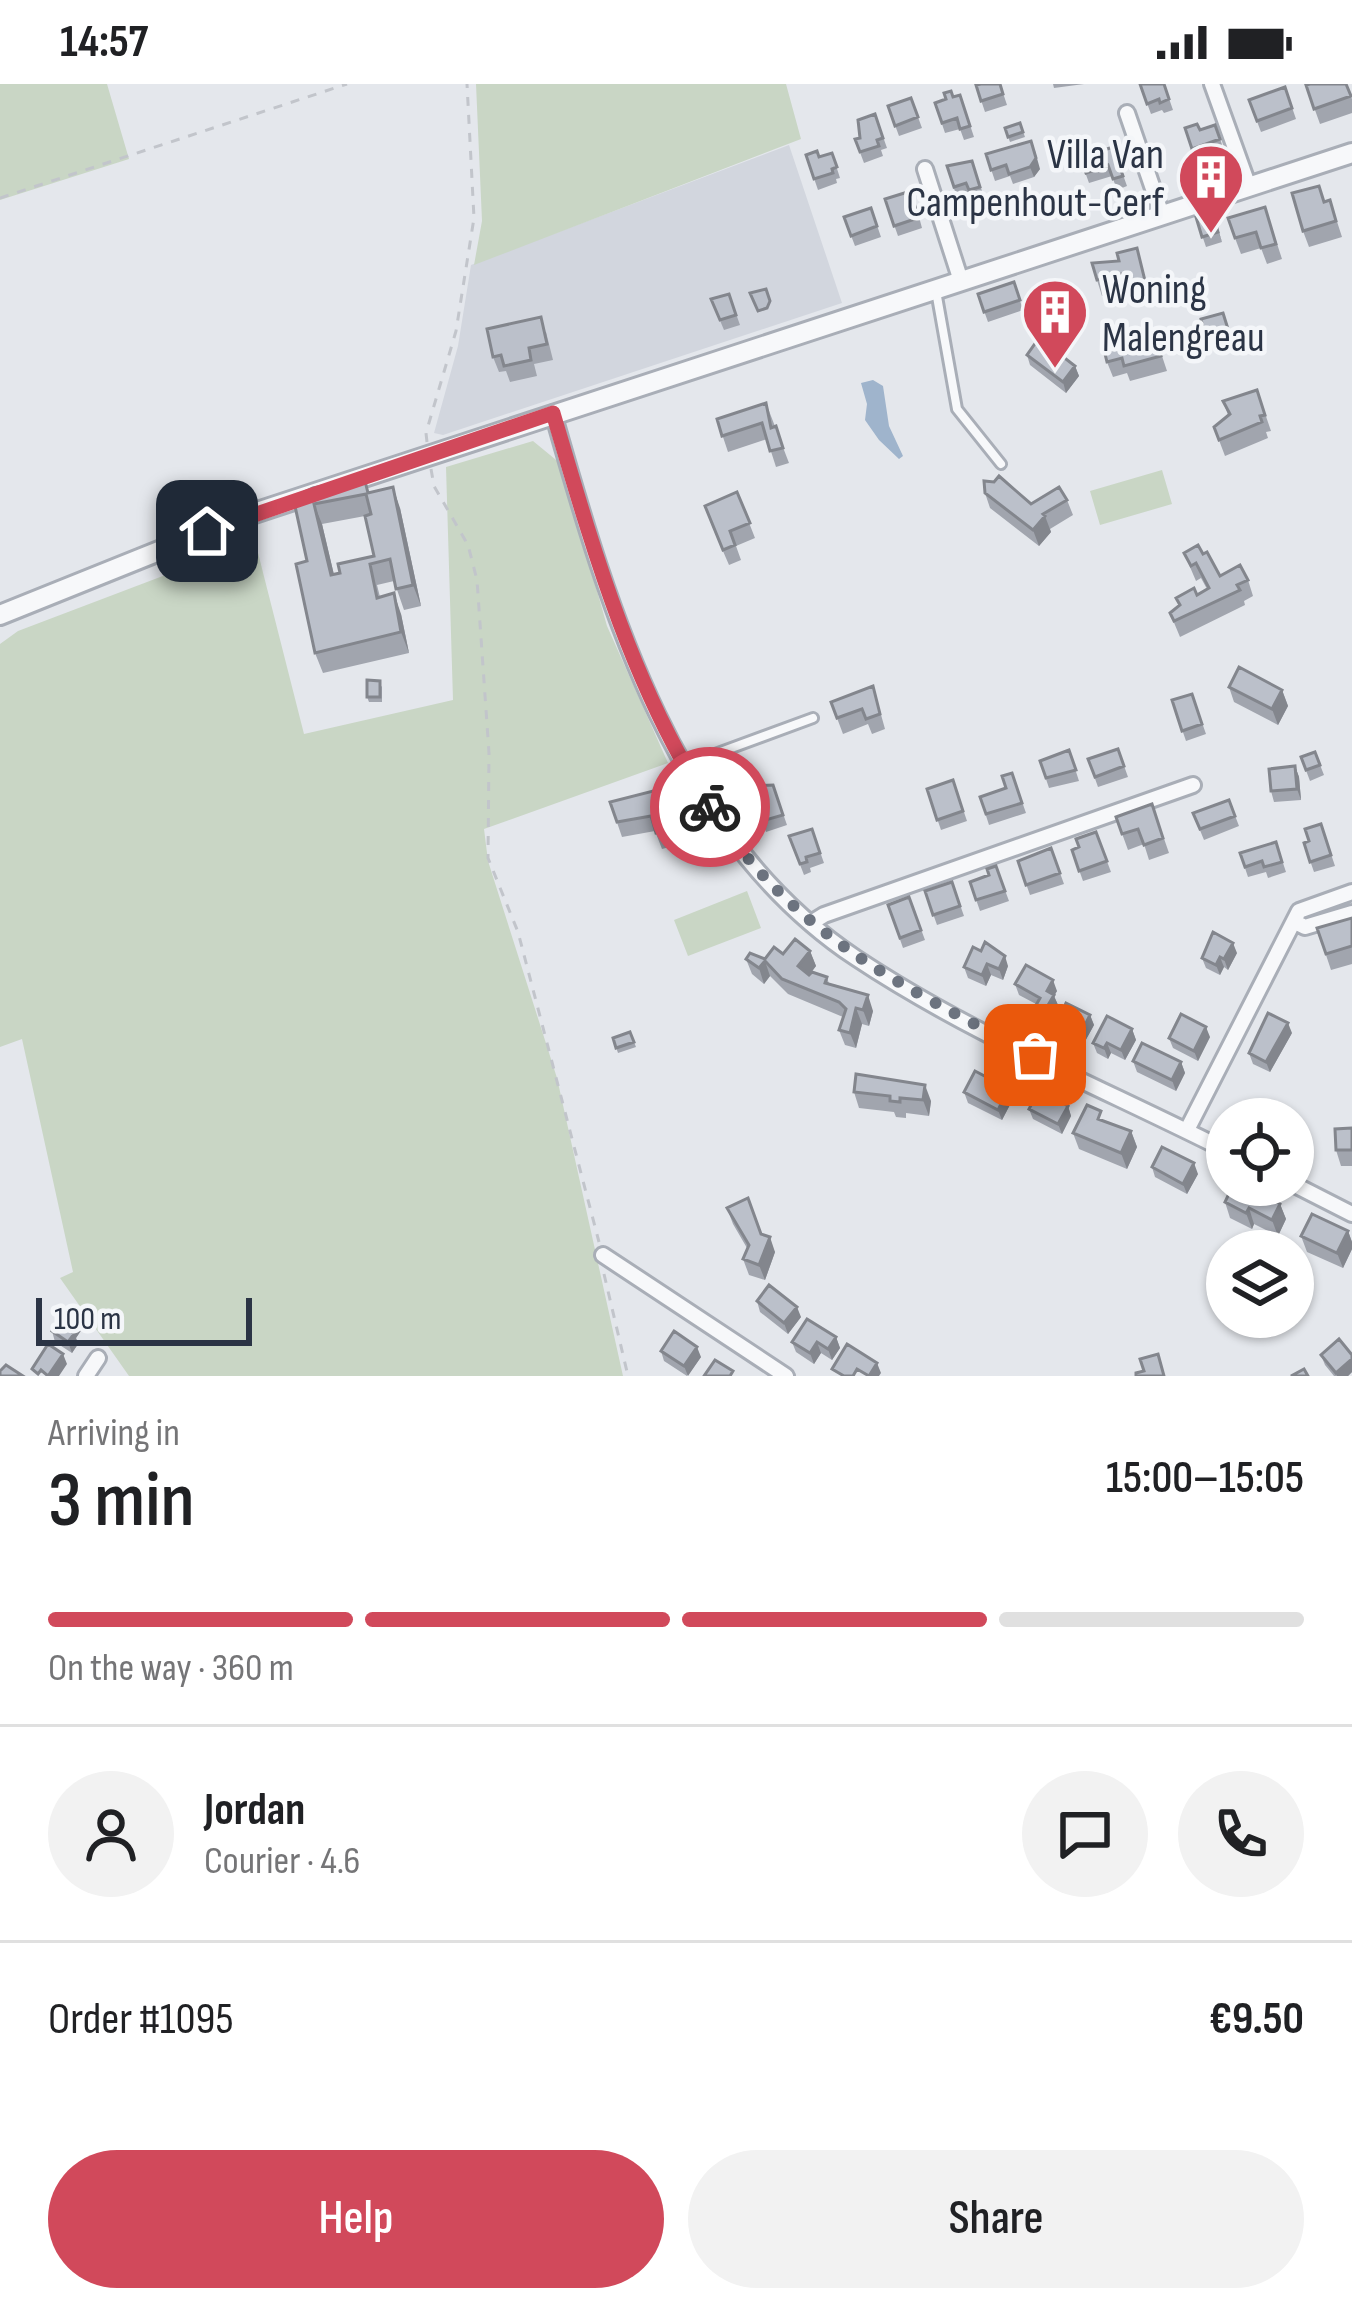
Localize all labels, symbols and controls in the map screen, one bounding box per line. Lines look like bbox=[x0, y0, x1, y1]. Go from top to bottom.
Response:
text: 14:57 bbox=[60, 15, 148, 70]
place label: Villa Van Campenhout-Cerf bbox=[906, 130, 1165, 229]
building icon: Villa Van Campenhout-Cerf bbox=[1176, 142, 1246, 236]
place label: Woning Malengreau bbox=[1102, 265, 1265, 364]
building icon: Woning Malengreau bbox=[1020, 277, 1090, 371]
pin bbox=[156, 480, 258, 582]
icon: home bbox=[174, 498, 240, 564]
courier bbox=[650, 747, 770, 867]
icon: bike bbox=[677, 774, 743, 840]
pin bbox=[984, 1004, 1086, 1106]
icon: bag bbox=[1002, 1022, 1068, 1088]
map controls bbox=[1206, 1098, 1314, 1338]
button: locate bbox=[1206, 1098, 1314, 1206]
button: layers bbox=[1206, 1230, 1314, 1338]
scale bar bbox=[36, 1292, 252, 1345]
text: 100 m bbox=[54, 1299, 121, 1339]
text: Arriving in bbox=[48, 1410, 180, 1457]
text: 15:00–15:05 bbox=[1106, 1451, 1304, 1506]
text: 3 min bbox=[48, 1455, 195, 1548]
text: On the way · 360 m bbox=[48, 1645, 294, 1692]
button: person bbox=[48, 1771, 174, 1897]
button: chat bbox=[1022, 1771, 1148, 1897]
button: phone bbox=[1178, 1771, 1304, 1897]
text: Jordan bbox=[204, 1783, 305, 1838]
text: Courier · 4.6 bbox=[204, 1838, 360, 1885]
text: Order #1095 bbox=[48, 1992, 234, 2047]
text: €9.50 bbox=[1209, 1992, 1304, 2047]
button: Help bbox=[48, 2150, 664, 2288]
button: Share bbox=[688, 2150, 1304, 2288]

